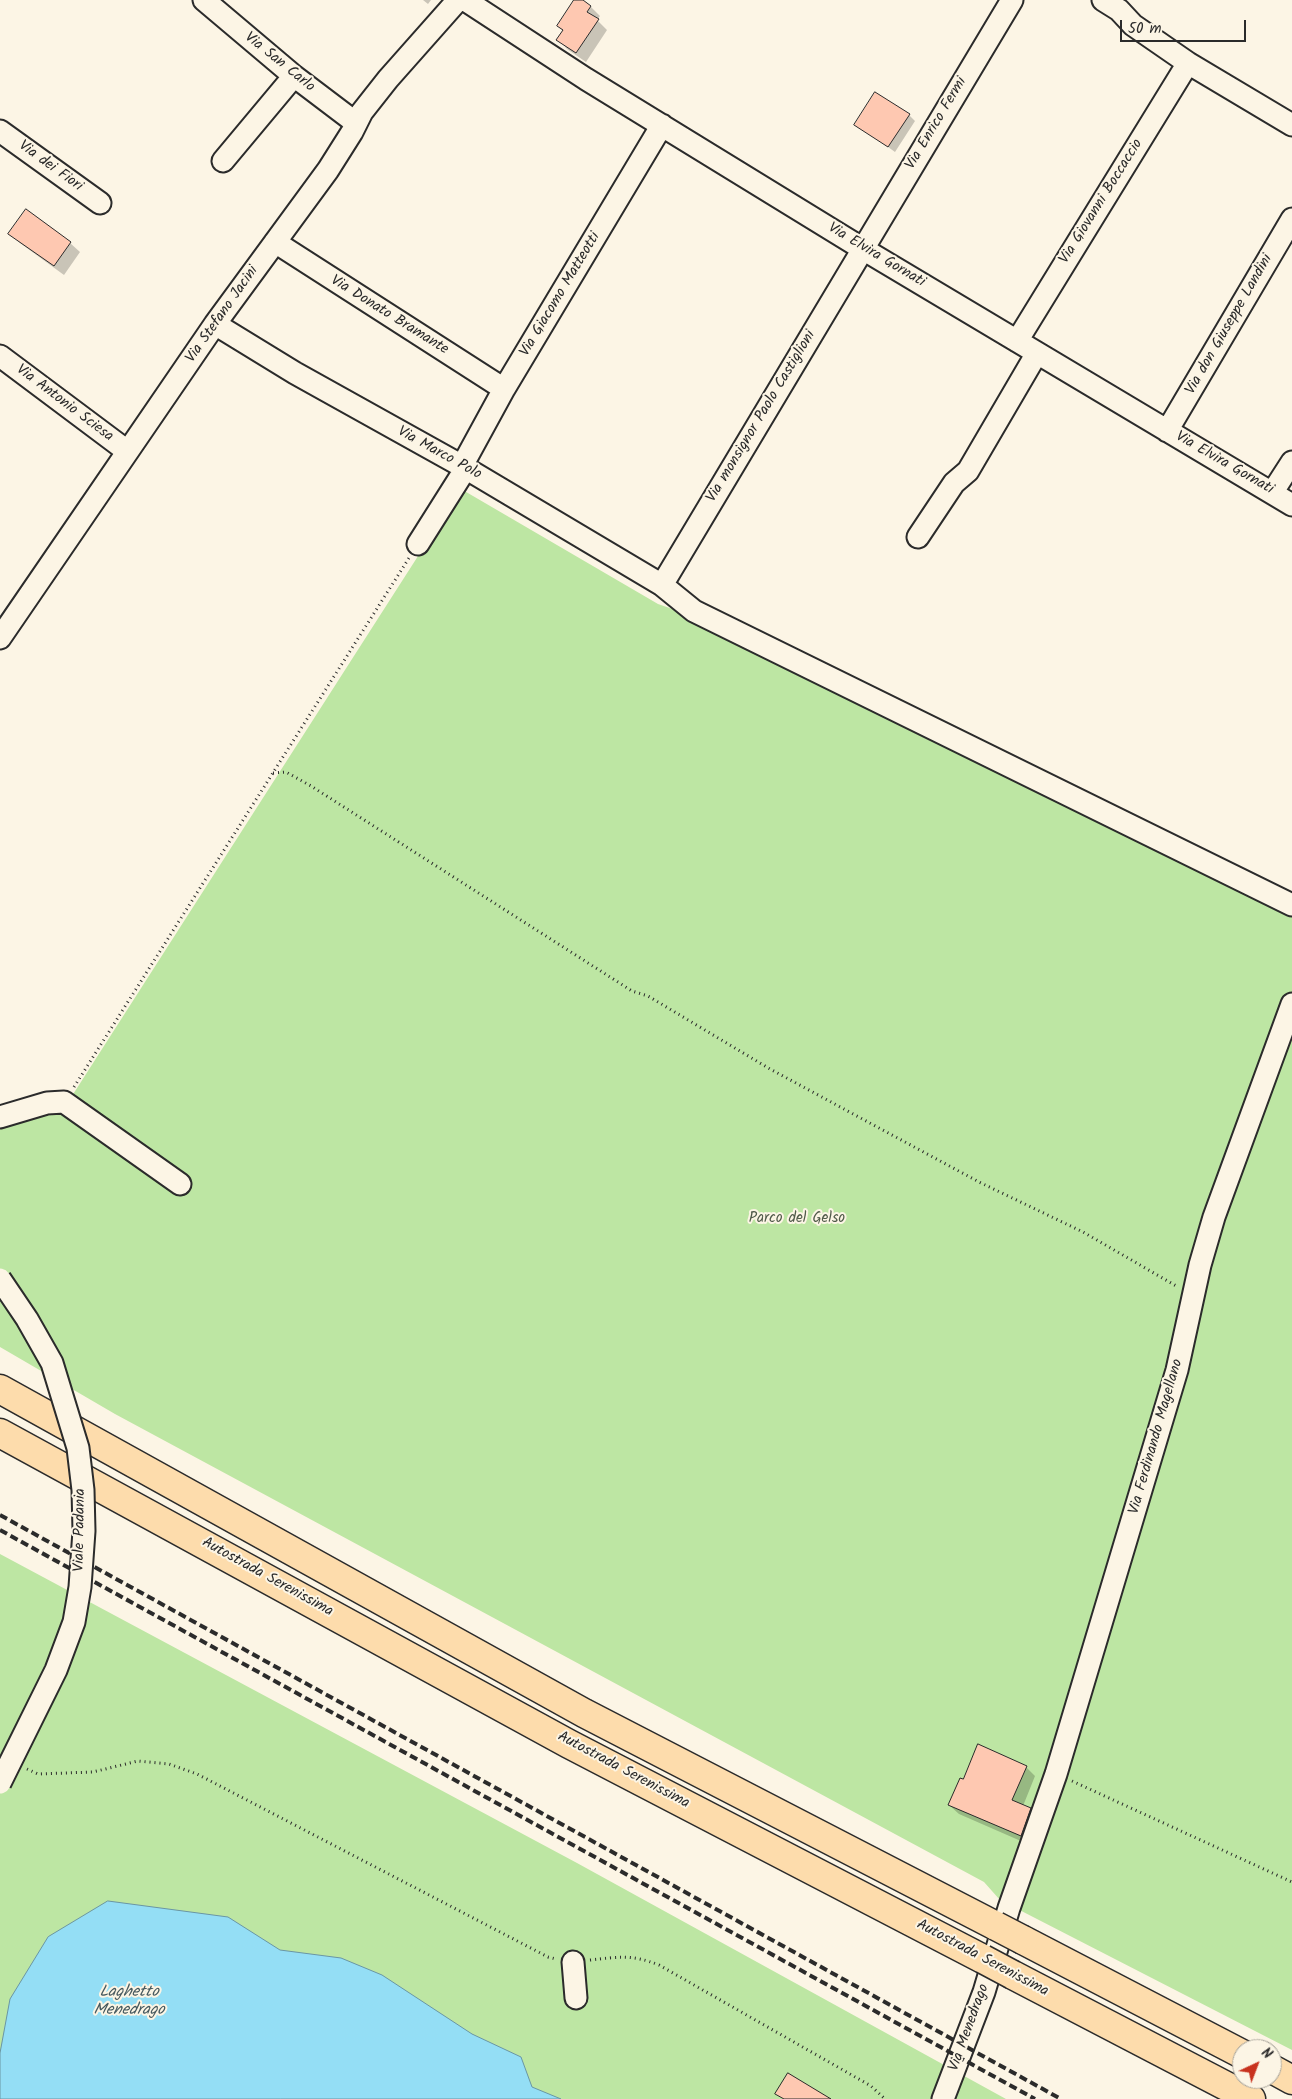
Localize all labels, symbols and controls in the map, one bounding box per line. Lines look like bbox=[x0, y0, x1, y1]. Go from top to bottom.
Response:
scale bar bbox=[1122, 10, 1248, 42]
text: 50 m bbox=[1128, 17, 1162, 41]
street label: Via San Carlo bbox=[240, 29, 318, 97]
street label: Via Enrico Fermi bbox=[902, 75, 972, 173]
street label: Via Giovanni Boccaccio bbox=[1056, 136, 1148, 268]
street label: Via dei Fiori bbox=[14, 138, 86, 196]
street label: Via Elvira Gornati bbox=[824, 220, 928, 292]
street label: Via Giacomo Matteotti bbox=[517, 230, 605, 360]
street label: Via don Giuseppe Landini bbox=[1182, 252, 1278, 398]
street label: Via Stefano Jacini bbox=[183, 263, 263, 367]
street label: Via Donato Bramante bbox=[327, 272, 451, 360]
street label: Via monsignor Paolo Castiglioni bbox=[704, 328, 820, 506]
street label: Via Antonio Sciesa bbox=[12, 362, 116, 446]
street label: Via Marco Polo bbox=[394, 424, 484, 484]
street label: Via Elvira Gornati bbox=[1172, 429, 1276, 499]
park label: Parco del Gelso bbox=[749, 1210, 845, 1228]
street label: Via Ferdinando Magellano bbox=[1126, 1357, 1188, 1517]
street label: Viale Padania bbox=[71, 1488, 91, 1572]
street label: Autostrada Serenissima bbox=[198, 1534, 336, 1622]
street label: Autostrada Serenissima bbox=[554, 1729, 692, 1813]
street label: Autostrada Serenissima bbox=[913, 1917, 1051, 2001]
street label: Via Menedrago bbox=[946, 1982, 994, 2074]
water label: Laghetto Menedrago bbox=[93, 1983, 165, 2021]
north arrow bbox=[1232, 2039, 1282, 2089]
text: N bbox=[1256, 2043, 1277, 2065]

